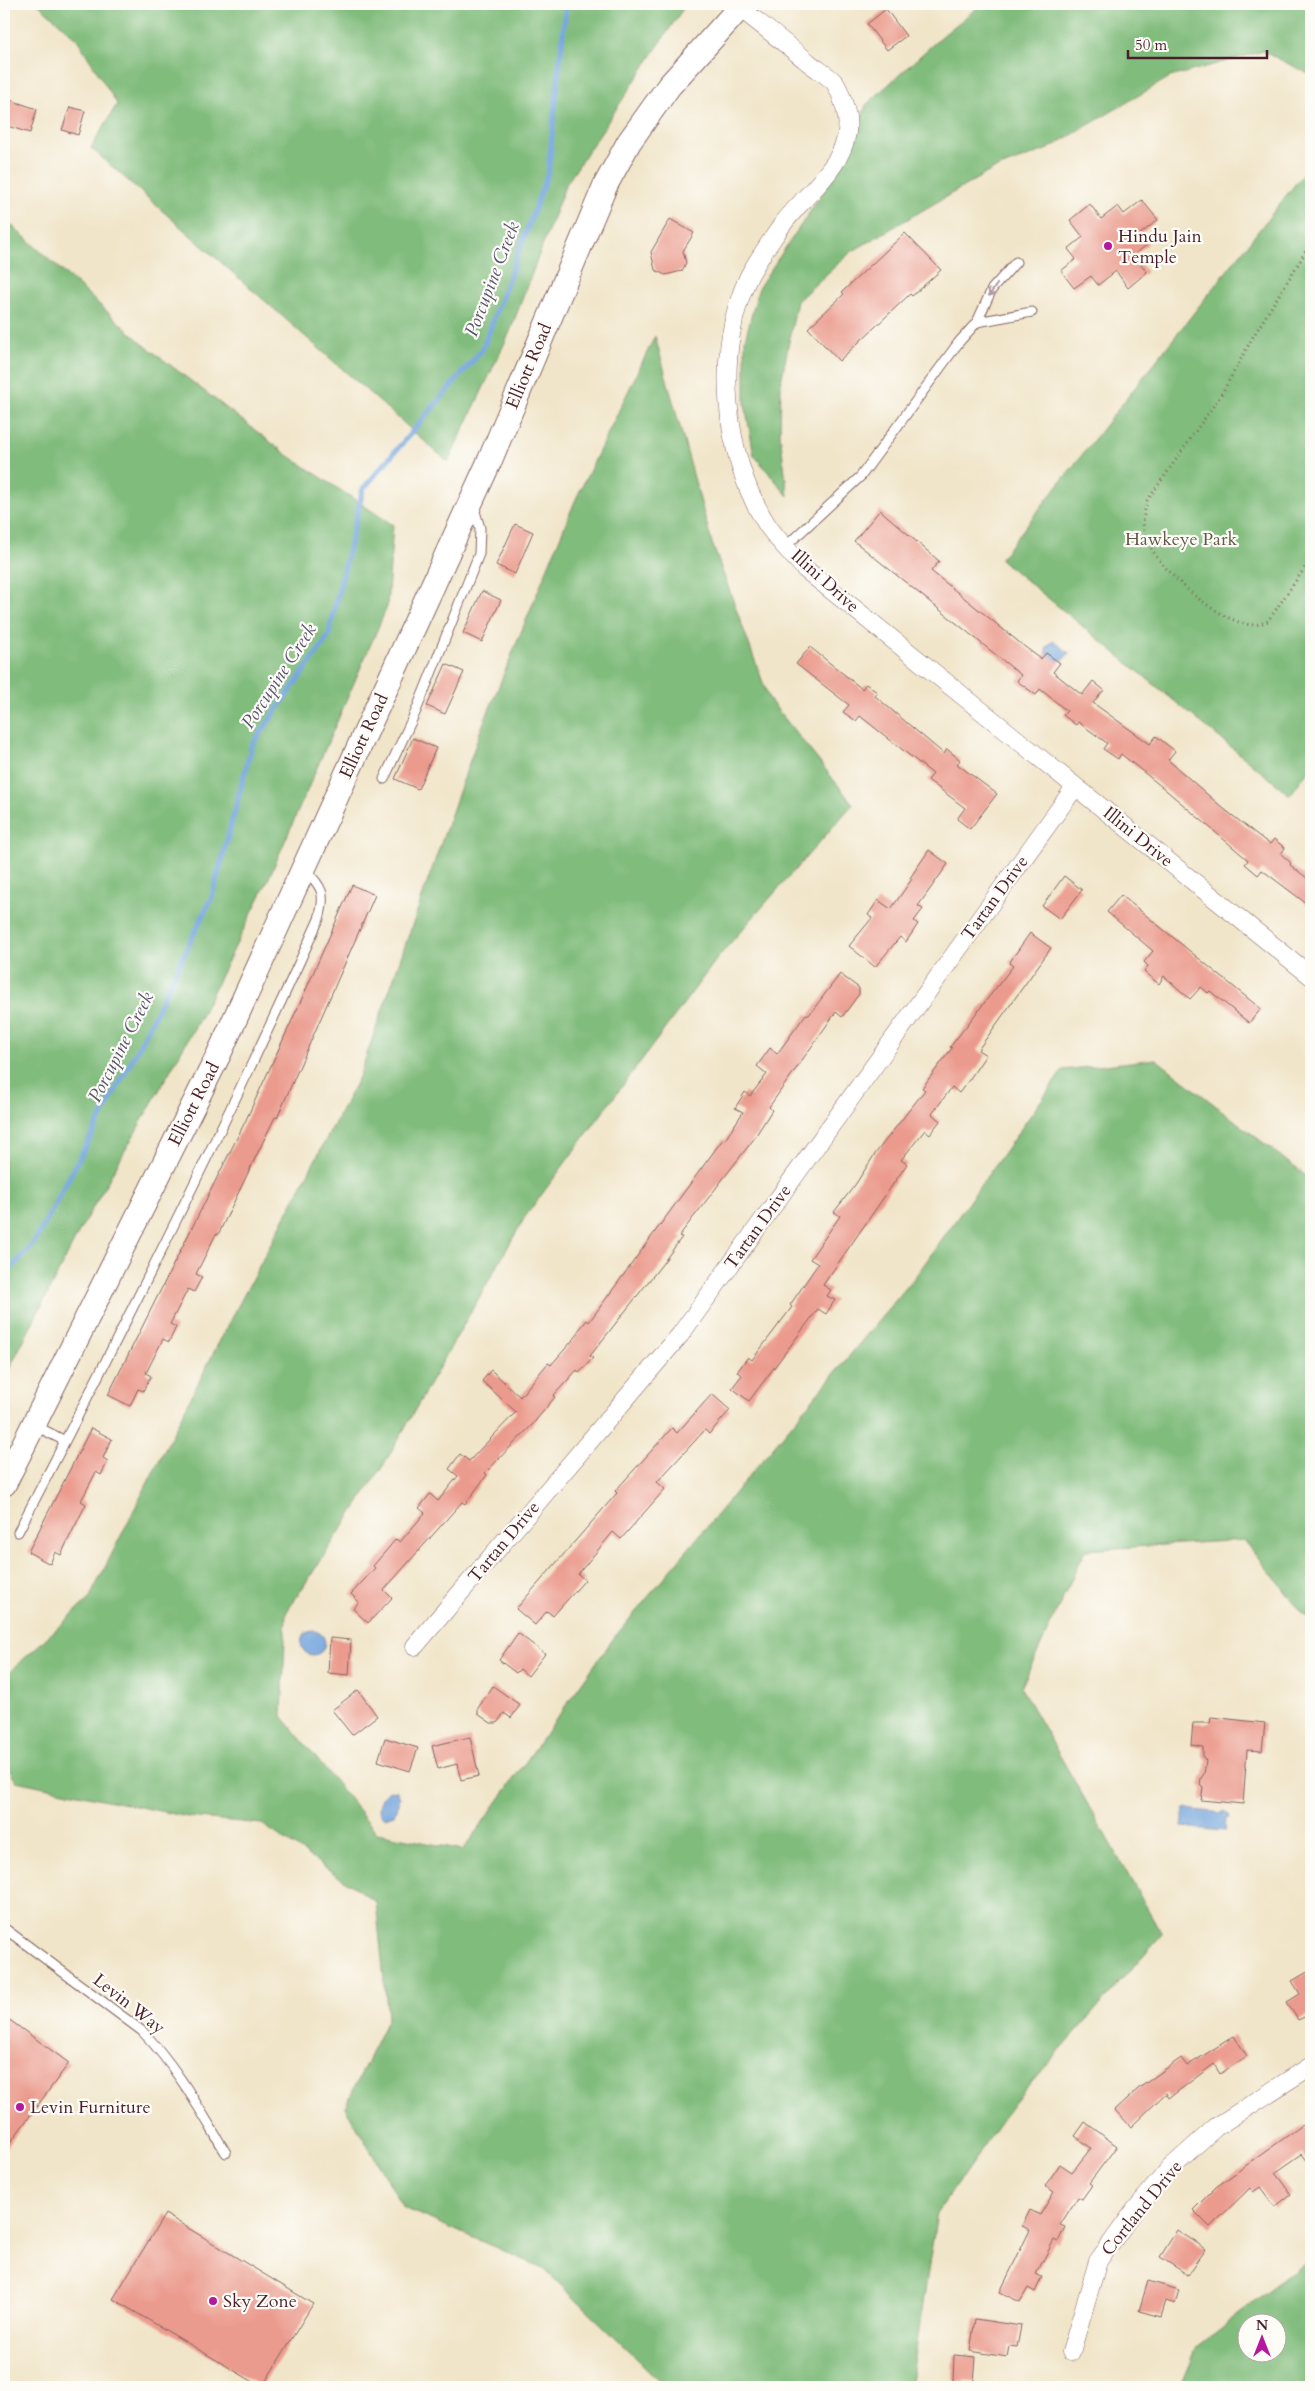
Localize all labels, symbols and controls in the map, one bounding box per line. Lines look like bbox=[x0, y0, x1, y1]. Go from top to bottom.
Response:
scale bar bbox=[1128, 28, 1266, 60]
text: 50 m bbox=[1135, 35, 1167, 55]
water label: Porcupine Creek bbox=[458, 217, 526, 340]
place label: Hindu Jain Temple bbox=[1118, 224, 1203, 270]
marker: Hindu Jain Temple bbox=[1102, 240, 1114, 252]
one-way arrow bbox=[988, 282, 998, 296]
street label: Elliott Road bbox=[500, 319, 558, 413]
park label: Hawkeye Park bbox=[1125, 527, 1237, 552]
street label: Illini Drive bbox=[785, 544, 865, 618]
water label: Porcupine Creek bbox=[235, 618, 323, 734]
street label: Elliott Road bbox=[333, 689, 395, 782]
street label: Illini Drive bbox=[1097, 801, 1179, 873]
street label: Tartan Drive bbox=[956, 850, 1034, 946]
water label: Porcupine Creek bbox=[82, 987, 160, 1107]
street label: Elliott Road bbox=[162, 1057, 226, 1150]
street label: Tartan Drive bbox=[719, 1179, 797, 1275]
street label: Tartan Drive bbox=[462, 1496, 546, 1588]
street label: Levin Way bbox=[88, 1968, 171, 2040]
place label: Levin Furniture bbox=[30, 2095, 151, 2120]
marker: Levin Furniture bbox=[14, 2101, 26, 2113]
street label: Cortland Drive bbox=[1096, 2155, 1188, 2261]
place label: Sky Zone bbox=[223, 2289, 297, 2314]
marker: Sky Zone bbox=[207, 2295, 219, 2307]
north arrow bbox=[1238, 2314, 1288, 2364]
text: N bbox=[1256, 2316, 1268, 2335]

